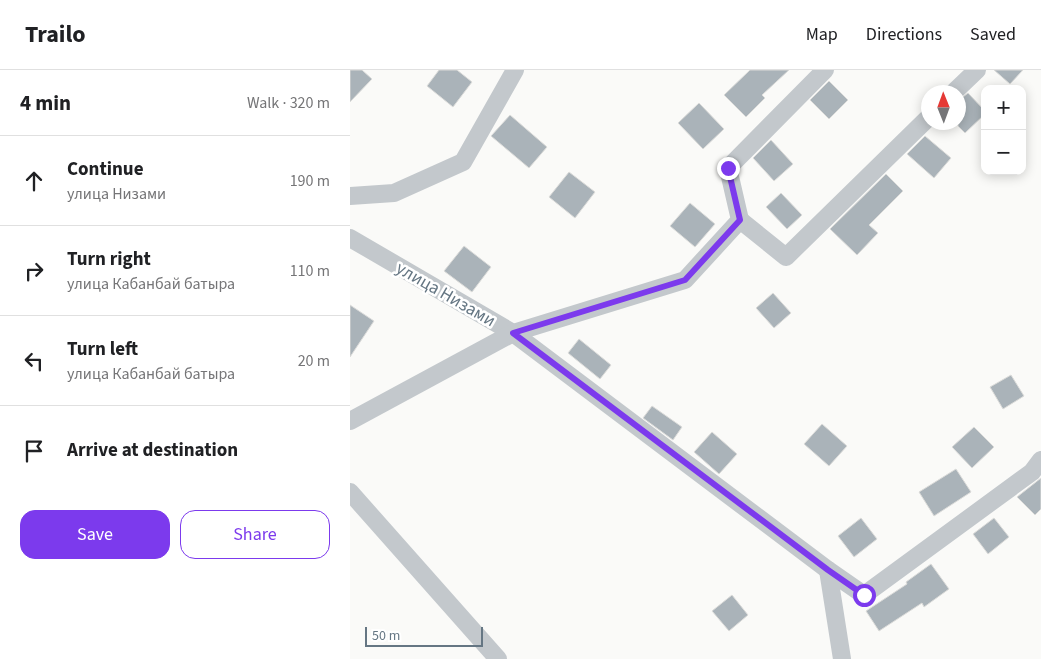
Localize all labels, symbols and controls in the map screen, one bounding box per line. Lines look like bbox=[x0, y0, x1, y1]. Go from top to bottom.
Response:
text: Trailo bbox=[25, 17, 86, 52]
text: Map bbox=[806, 22, 838, 47]
text: Directions bbox=[866, 22, 942, 47]
text: Saved bbox=[970, 22, 1016, 47]
north arrow bbox=[921, 85, 966, 130]
map controls bbox=[981, 85, 1026, 175]
button: + bbox=[981, 85, 1026, 130]
text: 4 min bbox=[20, 88, 71, 118]
text: Walk · 320 m bbox=[247, 92, 330, 114]
button: − bbox=[981, 130, 1026, 175]
text: Continue bbox=[67, 156, 144, 183]
route end bbox=[717, 157, 740, 180]
icon: ahead bbox=[20, 167, 48, 195]
text: 190 m bbox=[290, 170, 330, 192]
text: улица Низами bbox=[67, 183, 166, 205]
text: Turn right bbox=[67, 246, 151, 273]
street label: улица Низами bbox=[391, 256, 500, 333]
icon: right bbox=[20, 257, 48, 285]
text: 110 m bbox=[290, 260, 330, 282]
text: улица Кабанбай батыра bbox=[67, 273, 235, 295]
text: Turn left bbox=[67, 336, 138, 363]
icon: left bbox=[20, 347, 48, 375]
text: 20 m bbox=[298, 350, 330, 372]
text: улица Кабанбай батыра bbox=[67, 363, 235, 385]
icon: arrive bbox=[20, 437, 48, 465]
text: Arrive at destination bbox=[67, 437, 238, 464]
button: Save bbox=[20, 510, 170, 559]
button: Share bbox=[180, 510, 330, 559]
route start bbox=[853, 584, 876, 607]
scale bar bbox=[365, 624, 482, 647]
text: 50 m bbox=[372, 626, 400, 646]

